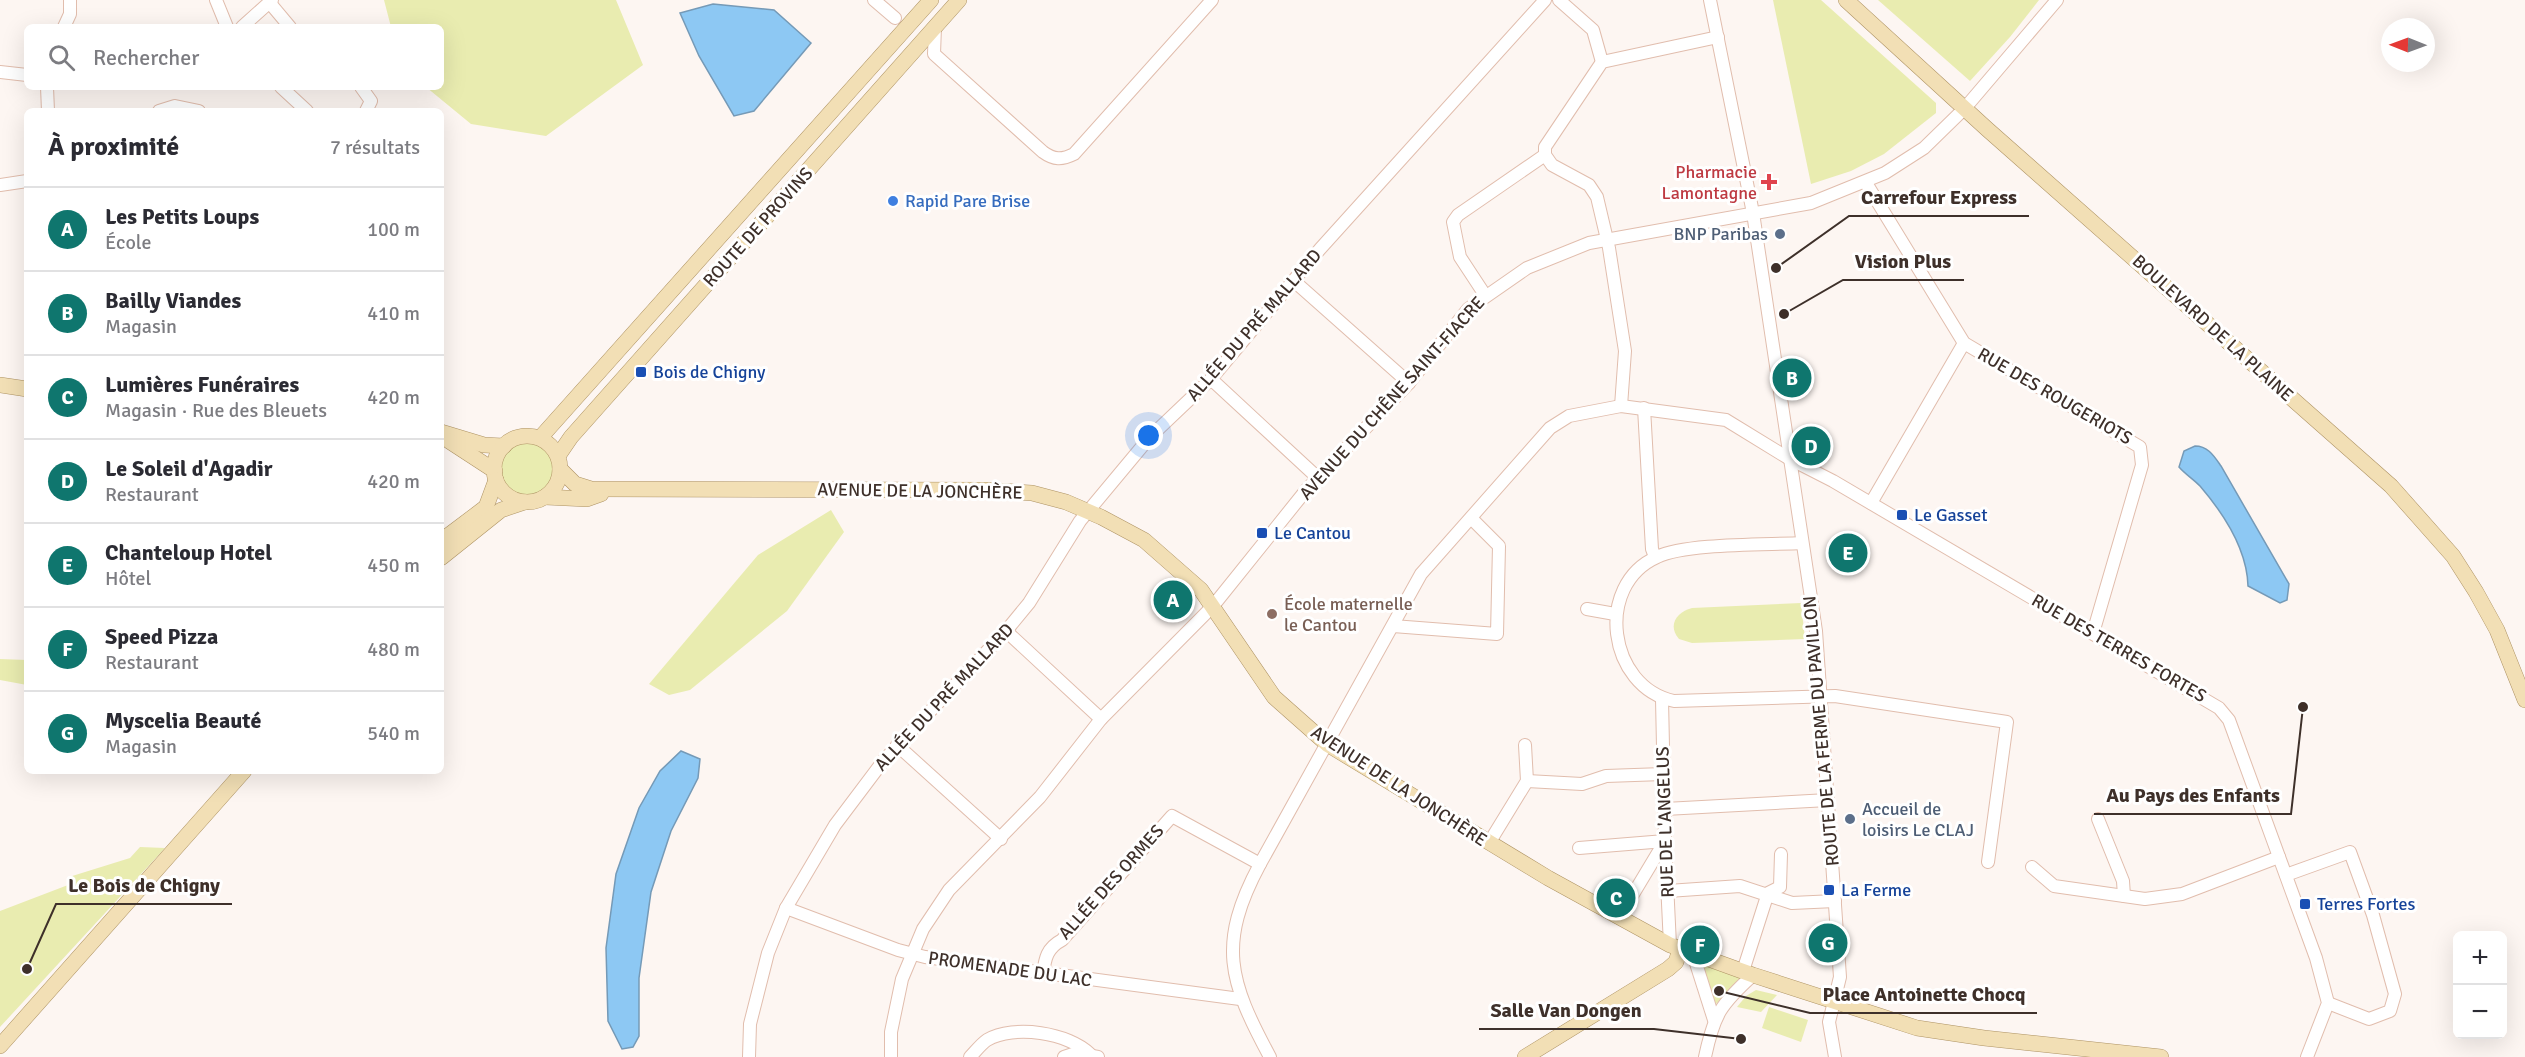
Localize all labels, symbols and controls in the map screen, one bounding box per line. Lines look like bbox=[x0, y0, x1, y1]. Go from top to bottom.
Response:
north arrow bbox=[2381, 18, 2435, 72]
search box bbox=[24, 24, 444, 90]
icon: search bbox=[45, 41, 78, 74]
text: Rechercher bbox=[93, 44, 199, 71]
text: À proximité bbox=[48, 131, 179, 163]
text: 7 résultats bbox=[330, 135, 420, 160]
place label: Pharmacie Lamontagne bbox=[1661, 161, 1757, 204]
street label: ROUTE DE PROVINS bbox=[698, 163, 818, 291]
marker: Pharmacie Lamontagne bbox=[1762, 175, 1776, 189]
callout: Carrefour Express bbox=[1849, 178, 2029, 216]
text: Carrefour Express bbox=[1861, 185, 2017, 210]
place label: Rapid Pare Brise bbox=[905, 190, 1030, 212]
marker: Rapid Pare Brise bbox=[886, 194, 900, 208]
text: Les Petits Loups bbox=[105, 203, 259, 230]
text: A bbox=[61, 217, 74, 242]
text: 100 m bbox=[367, 217, 420, 242]
place label: BNP Paribas bbox=[1673, 223, 1768, 245]
marker: BNP Paribas bbox=[1773, 227, 1787, 241]
text: École bbox=[105, 230, 152, 255]
callout: Vision Plus bbox=[1843, 242, 1964, 280]
street label: ALLÉE DU PRÉ MALLARD bbox=[1182, 245, 1326, 405]
text: Vision Plus bbox=[1855, 249, 1951, 274]
street label: BOULEVARD DE LA PLAINE bbox=[2128, 250, 2298, 406]
text: Bailly Viandes bbox=[105, 287, 241, 314]
street label: AVENUE DU CHÊNE SAINT-FIACRE bbox=[1295, 292, 1489, 504]
text: B bbox=[61, 301, 74, 326]
text: 410 m bbox=[367, 301, 420, 326]
text: Magasin bbox=[105, 314, 177, 339]
street label: RUE DES ROUGERIOTS bbox=[1974, 343, 2136, 449]
pin: B bbox=[1772, 356, 1812, 400]
place label: Bois de Chigny bbox=[653, 361, 766, 383]
marker: Bois de Chigny bbox=[634, 365, 648, 379]
text: Lumières Funéraires bbox=[105, 371, 299, 398]
text: C bbox=[61, 385, 74, 410]
text: 420 m bbox=[367, 385, 420, 410]
text: Magasin · Rue des Bleuets bbox=[105, 398, 327, 423]
your location bbox=[1134, 421, 1163, 450]
pin: D bbox=[1792, 424, 1830, 468]
text: Le Soleil d'Agadir bbox=[105, 455, 273, 482]
text: D bbox=[61, 469, 74, 494]
text: 420 m bbox=[367, 469, 420, 494]
street label: AVENUE DE LA JONCHÈRE bbox=[817, 478, 1023, 504]
text: Restaurant bbox=[105, 482, 199, 507]
place label: Le Gasset bbox=[1914, 504, 1988, 526]
marker: Le Gasset bbox=[1895, 508, 1909, 522]
place label: Le Cantou bbox=[1274, 522, 1351, 544]
marker: Le Cantou bbox=[1255, 526, 1269, 540]
pin: E bbox=[1828, 530, 1868, 576]
text: Chanteloup Hotel bbox=[105, 539, 272, 566]
text: E bbox=[62, 553, 73, 578]
text: 450 m bbox=[367, 553, 420, 578]
text: Hôtel bbox=[105, 566, 151, 591]
pin: A bbox=[1154, 578, 1192, 622]
street label: RUE DES TERRES FORTES bbox=[2028, 589, 2210, 707]
place label: École maternelle le Cantou bbox=[1284, 593, 1413, 636]
street label: ROUTE DE LA FERME DU PAVILLON bbox=[1798, 595, 1844, 867]
marker: École maternelle le Cantou bbox=[1265, 607, 1279, 621]
street label: ALLÉE DU PRÉ MALLARD bbox=[870, 619, 1018, 775]
text: Speed Pizza bbox=[105, 623, 218, 650]
text: F bbox=[62, 637, 73, 662]
text: 480 m bbox=[367, 637, 420, 662]
text: Restaurant bbox=[105, 650, 199, 675]
text: Myscelia Beauté bbox=[105, 707, 261, 734]
text: G bbox=[61, 721, 74, 746]
text: 540 m bbox=[367, 721, 420, 746]
street label: AVENUE DE LA JONCHÈRE bbox=[1307, 721, 1491, 851]
text: Magasin bbox=[105, 734, 177, 759]
street label: RUE DE L'ANGELUS bbox=[1651, 746, 1679, 898]
callout: Au Pays des Enfants bbox=[2094, 776, 2291, 814]
text: Au Pays des Enfants bbox=[2106, 783, 2280, 808]
place label: Accueil de loisirs Le CLAJ bbox=[1862, 798, 1974, 841]
marker: Accueil de loisirs Le CLAJ bbox=[1843, 812, 1857, 826]
street label: ALLÉE DES ORMES bbox=[1054, 820, 1168, 944]
callout: Le Bois de Chigny bbox=[56, 866, 232, 904]
text: Le Bois de Chigny bbox=[68, 873, 220, 898]
pin: C bbox=[1596, 876, 1636, 920]
place label: La Ferme bbox=[1841, 879, 1911, 901]
marker: La Ferme bbox=[1822, 883, 1836, 897]
place label: Terres Fortes bbox=[2317, 893, 2415, 915]
marker: Terres Fortes bbox=[2298, 897, 2312, 911]
pin: G bbox=[1808, 920, 1848, 966]
pin: F bbox=[1680, 922, 1720, 968]
map controls bbox=[2453, 931, 2507, 1039]
button: + bbox=[2453, 931, 2507, 985]
street label: PROMENADE DU LAC bbox=[927, 947, 1093, 991]
callout: Place Antoinette Chocq bbox=[1810, 975, 2037, 1013]
text: Place Antoinette Chocq bbox=[1822, 982, 2026, 1007]
button: − bbox=[2453, 985, 2507, 1039]
callout: Salle Van Dongen bbox=[1479, 991, 1654, 1029]
text: Salle Van Dongen bbox=[1490, 998, 1642, 1023]

